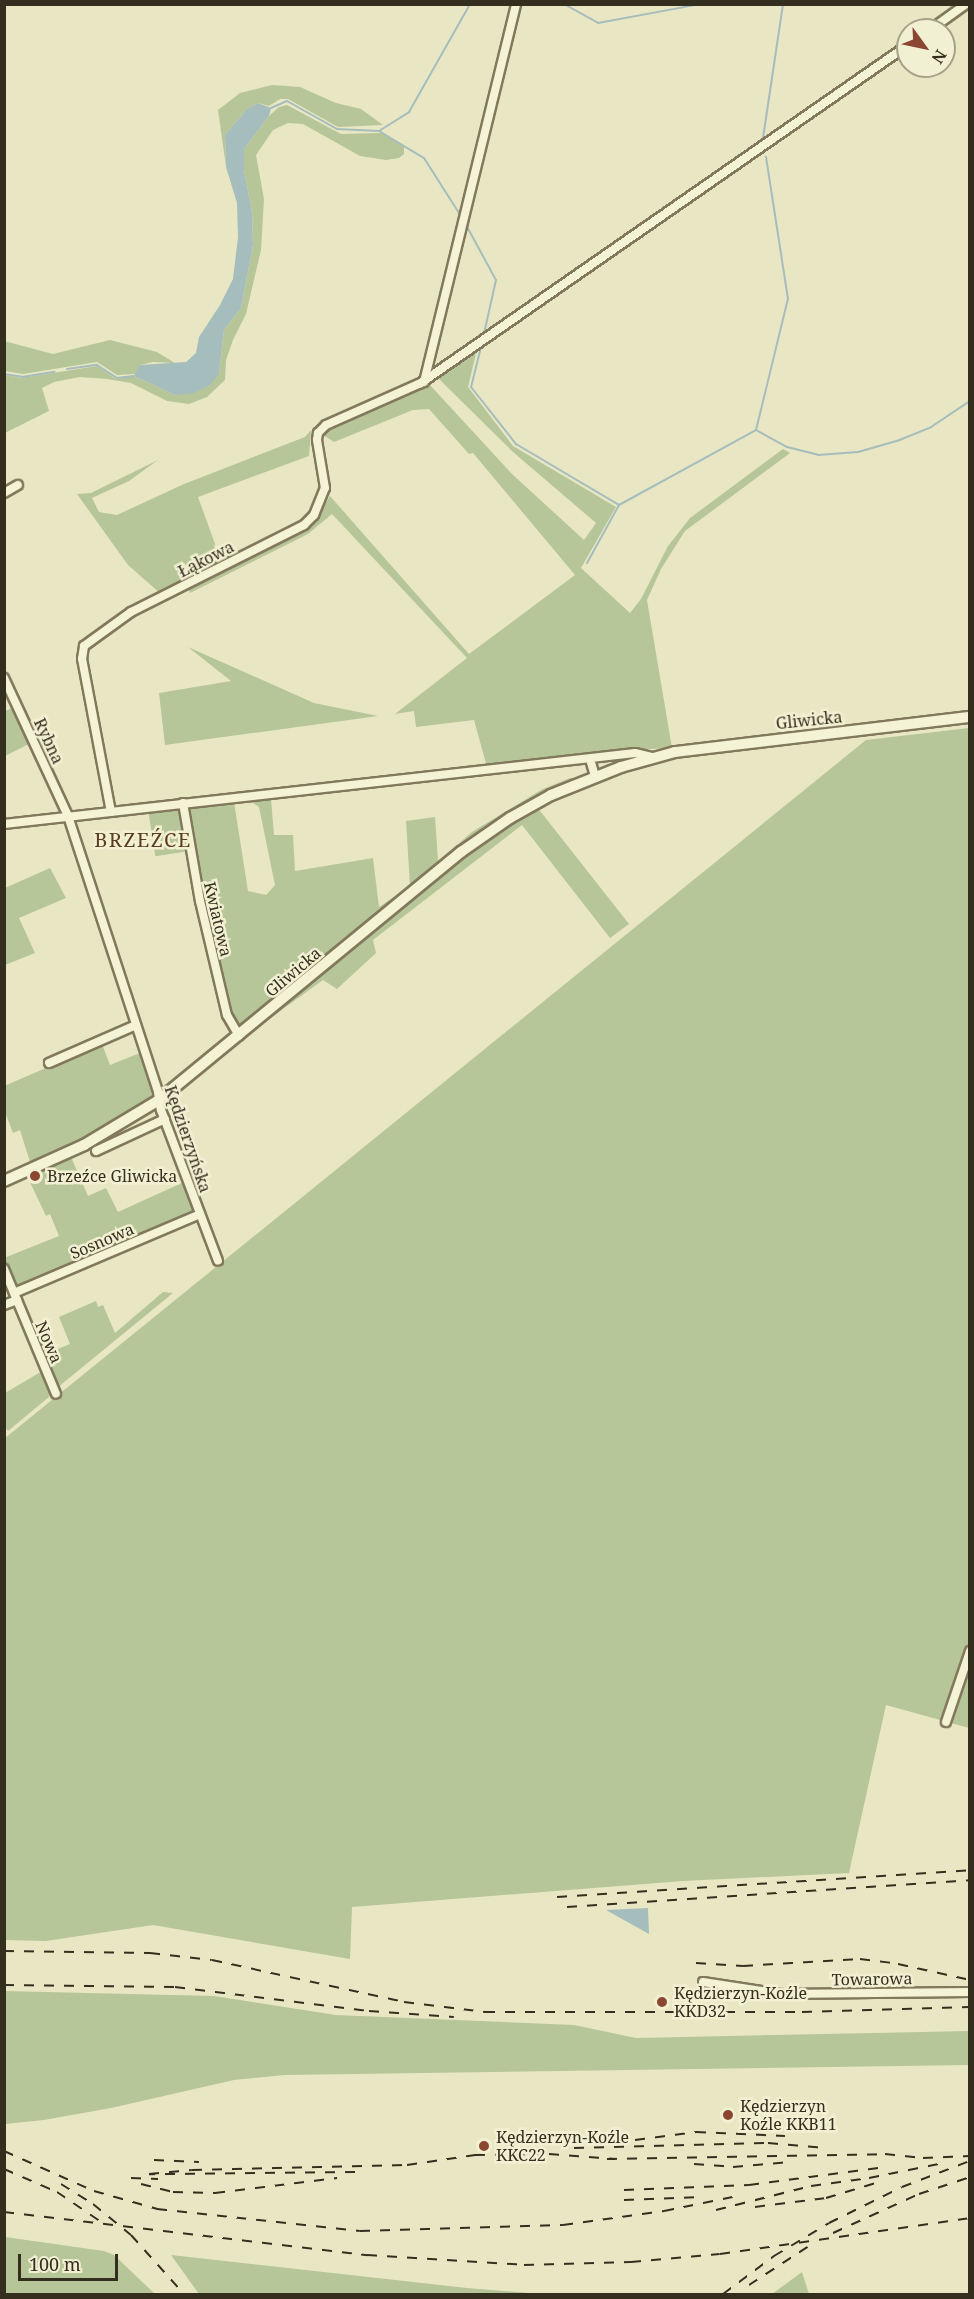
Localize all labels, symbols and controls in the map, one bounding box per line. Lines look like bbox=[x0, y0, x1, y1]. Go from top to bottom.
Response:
north arrow bbox=[896, 18, 956, 78]
text: N bbox=[927, 45, 952, 68]
street label: Łąkowa bbox=[175, 537, 237, 581]
street label: Gliwicka bbox=[775, 707, 843, 733]
street label: Rybna bbox=[30, 715, 68, 767]
district label: BRZEŹCE bbox=[94, 827, 192, 851]
street label: Kwiatowa bbox=[200, 880, 236, 958]
street label: Gliwicka bbox=[261, 943, 325, 1001]
street label: Kędzierzyńska bbox=[161, 1083, 215, 1195]
place label: Brzeźce Gliwicka bbox=[47, 1166, 177, 1186]
marker: Brzeźce Gliwicka bbox=[28, 1169, 42, 1183]
street label: Sosnowa bbox=[67, 1219, 137, 1263]
street label: Nowa bbox=[32, 1318, 66, 1366]
street label: Towarowa bbox=[832, 1969, 912, 1989]
place label: Kędzierzyn-Koźle KKD32 bbox=[674, 1983, 807, 2021]
marker: Kędzierzyn-Koźle KKD32 bbox=[655, 1995, 669, 2009]
place label: Kędzierzyn Koźle KKB11 bbox=[740, 2096, 837, 2134]
marker: Kędzierzyn Koźle KKB11 bbox=[721, 2108, 735, 2122]
place label: Kędzierzyn-Koźle KKC22 bbox=[496, 2127, 629, 2165]
marker: Kędzierzyn-Koźle KKC22 bbox=[477, 2139, 491, 2153]
scale bar bbox=[21, 2242, 122, 2280]
text: 100 m bbox=[29, 2252, 81, 2276]

